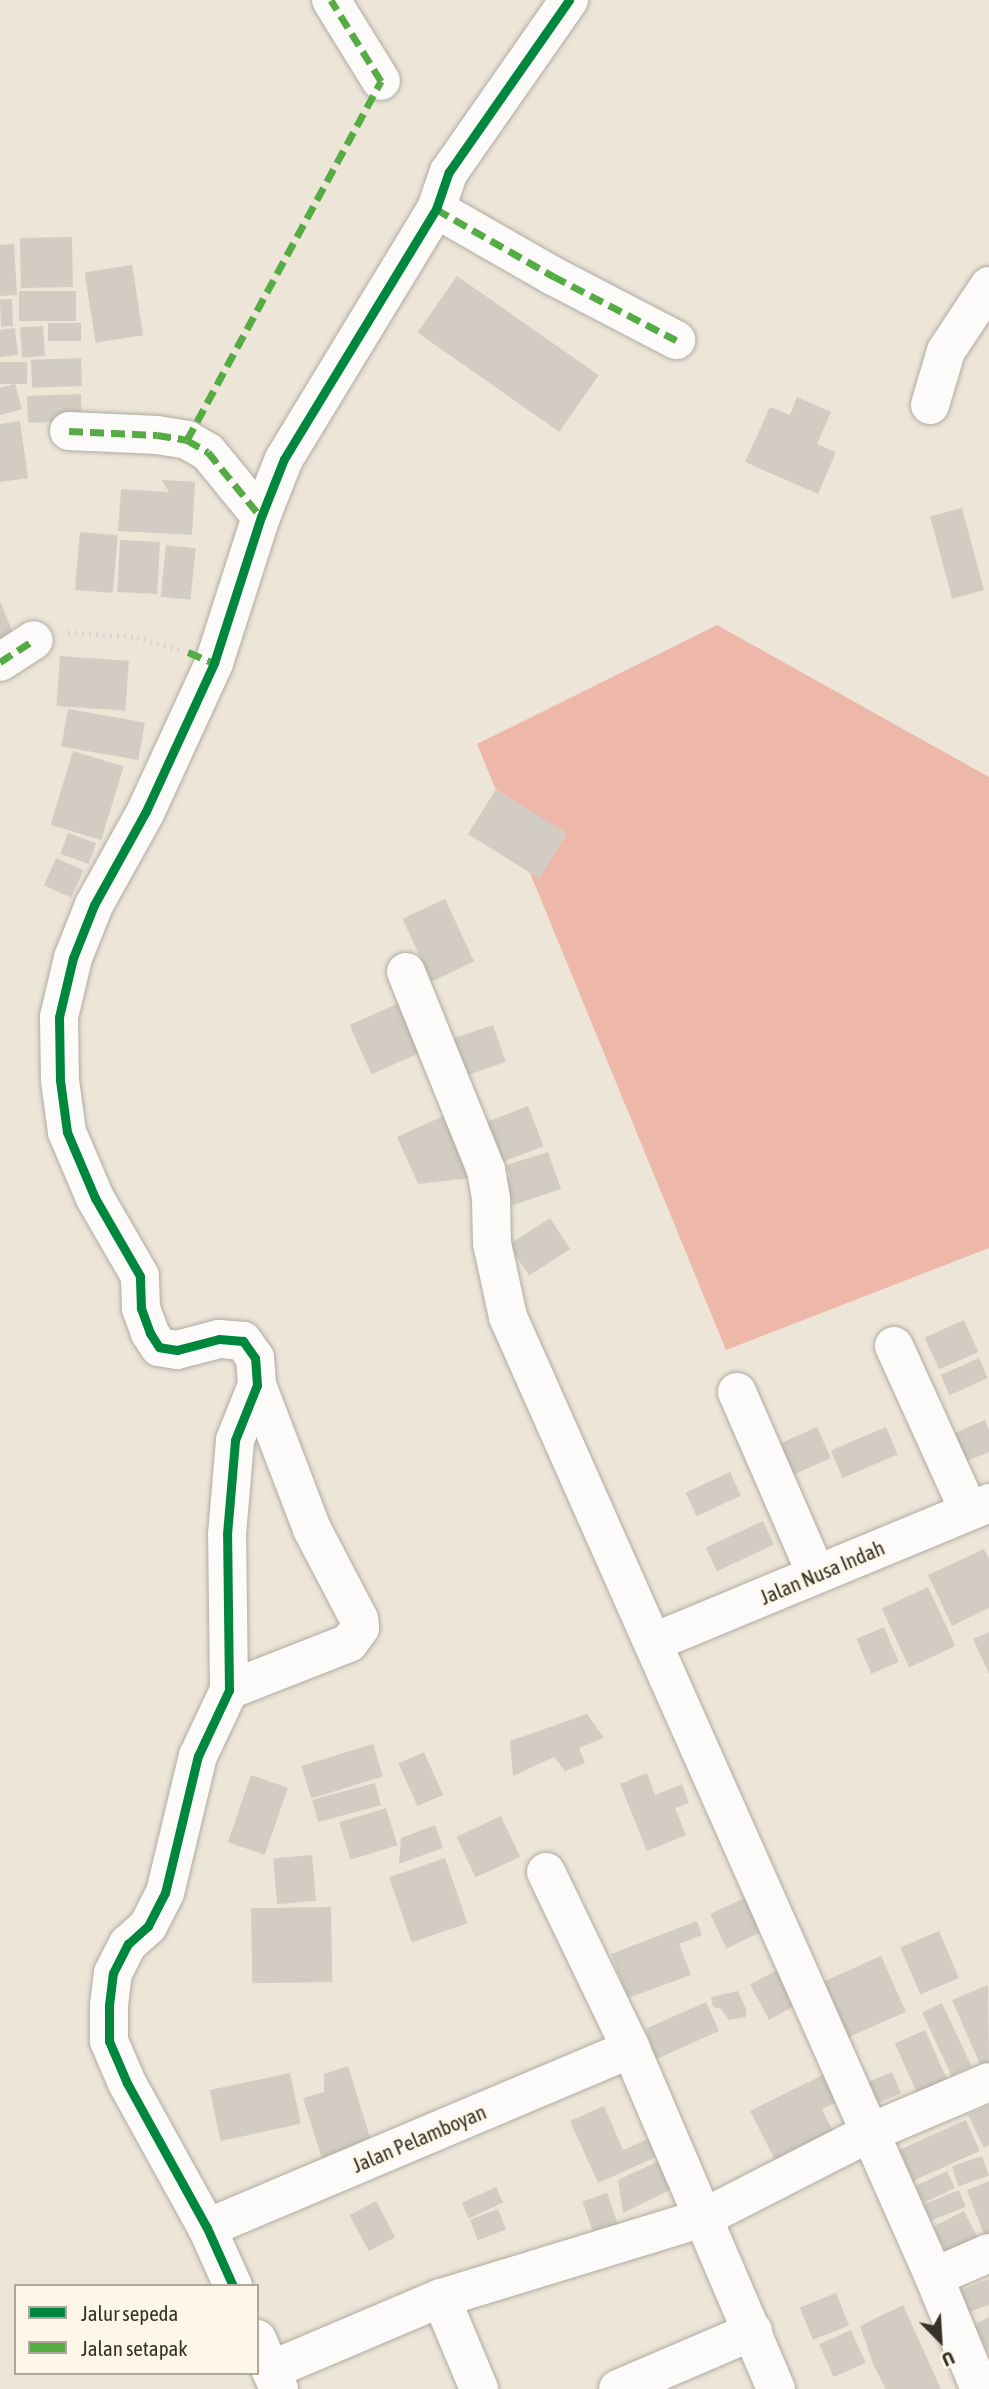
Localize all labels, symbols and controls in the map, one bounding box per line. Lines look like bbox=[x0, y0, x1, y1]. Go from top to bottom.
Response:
street label: Jalan Nusa Indah bbox=[756, 1534, 888, 1610]
street label: Jalan Pelamboyan bbox=[348, 2098, 490, 2178]
legend bbox=[14, 2284, 259, 2375]
text: Jalur sepeda bbox=[81, 2301, 178, 2325]
north arrow bbox=[905, 2305, 975, 2375]
text: Jalan setapak bbox=[81, 2336, 188, 2360]
text: U bbox=[939, 2347, 958, 2372]

